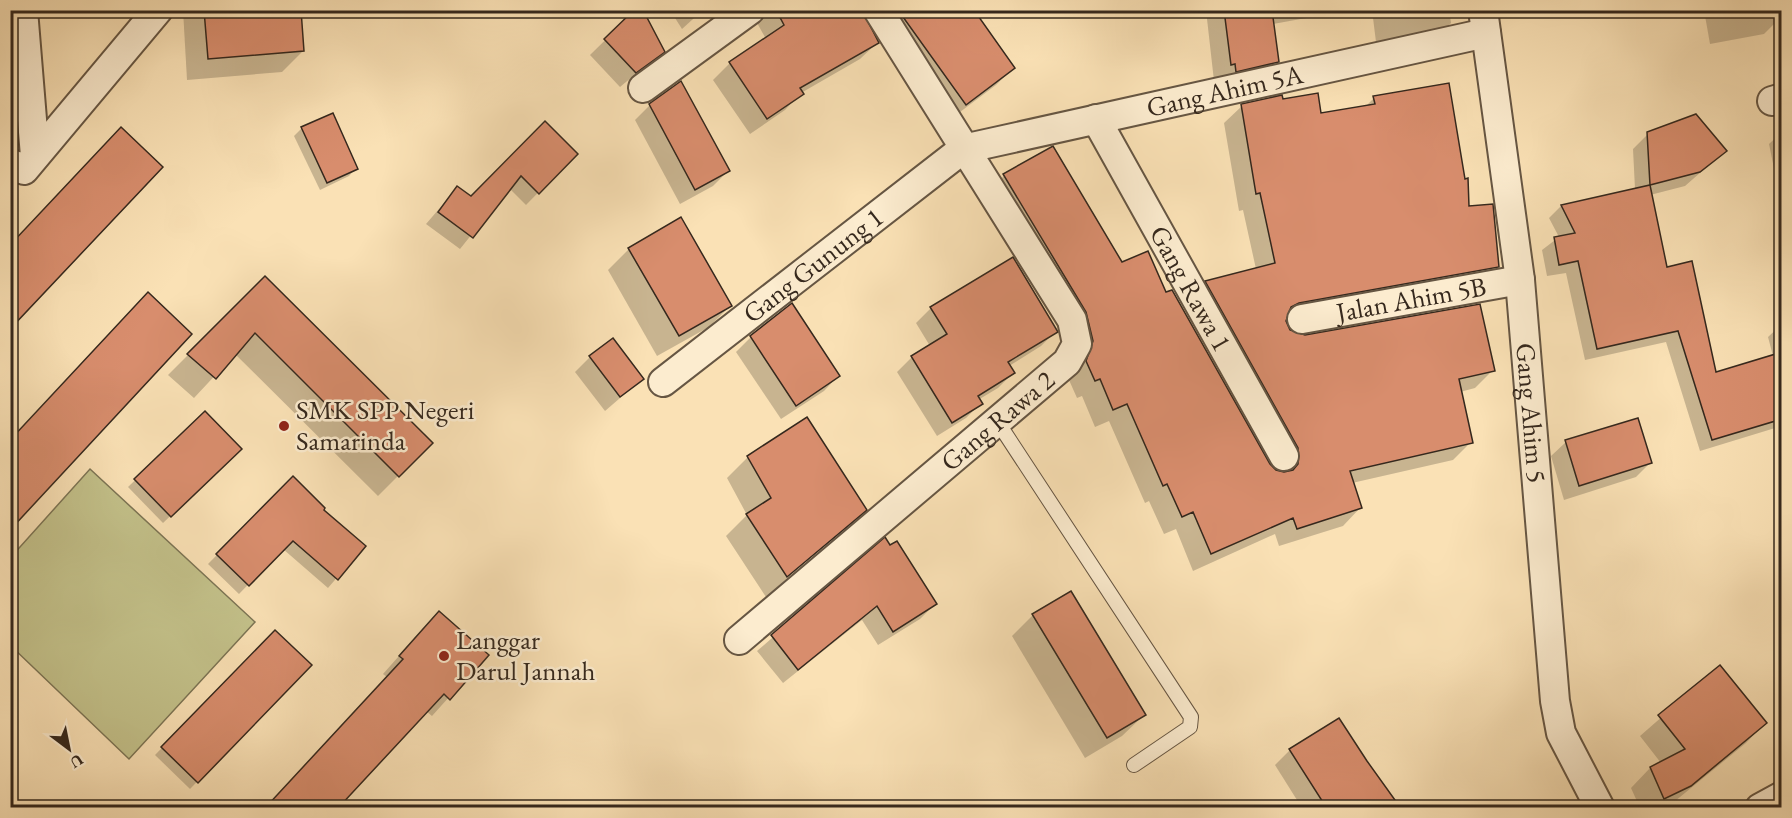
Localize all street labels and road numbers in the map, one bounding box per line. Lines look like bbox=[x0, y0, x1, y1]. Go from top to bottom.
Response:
street label: Gang Ahim 5A bbox=[1143, 56, 1306, 125]
street label: Gang Gunung 1 bbox=[735, 199, 890, 331]
street label: Gang Rawa 1 bbox=[1142, 219, 1240, 357]
street label: Jalan Ahim 5B bbox=[1332, 268, 1489, 330]
street label: Gang Ahim 5 bbox=[1508, 342, 1555, 484]
street label: Gang Rawa 2 bbox=[933, 362, 1062, 479]

